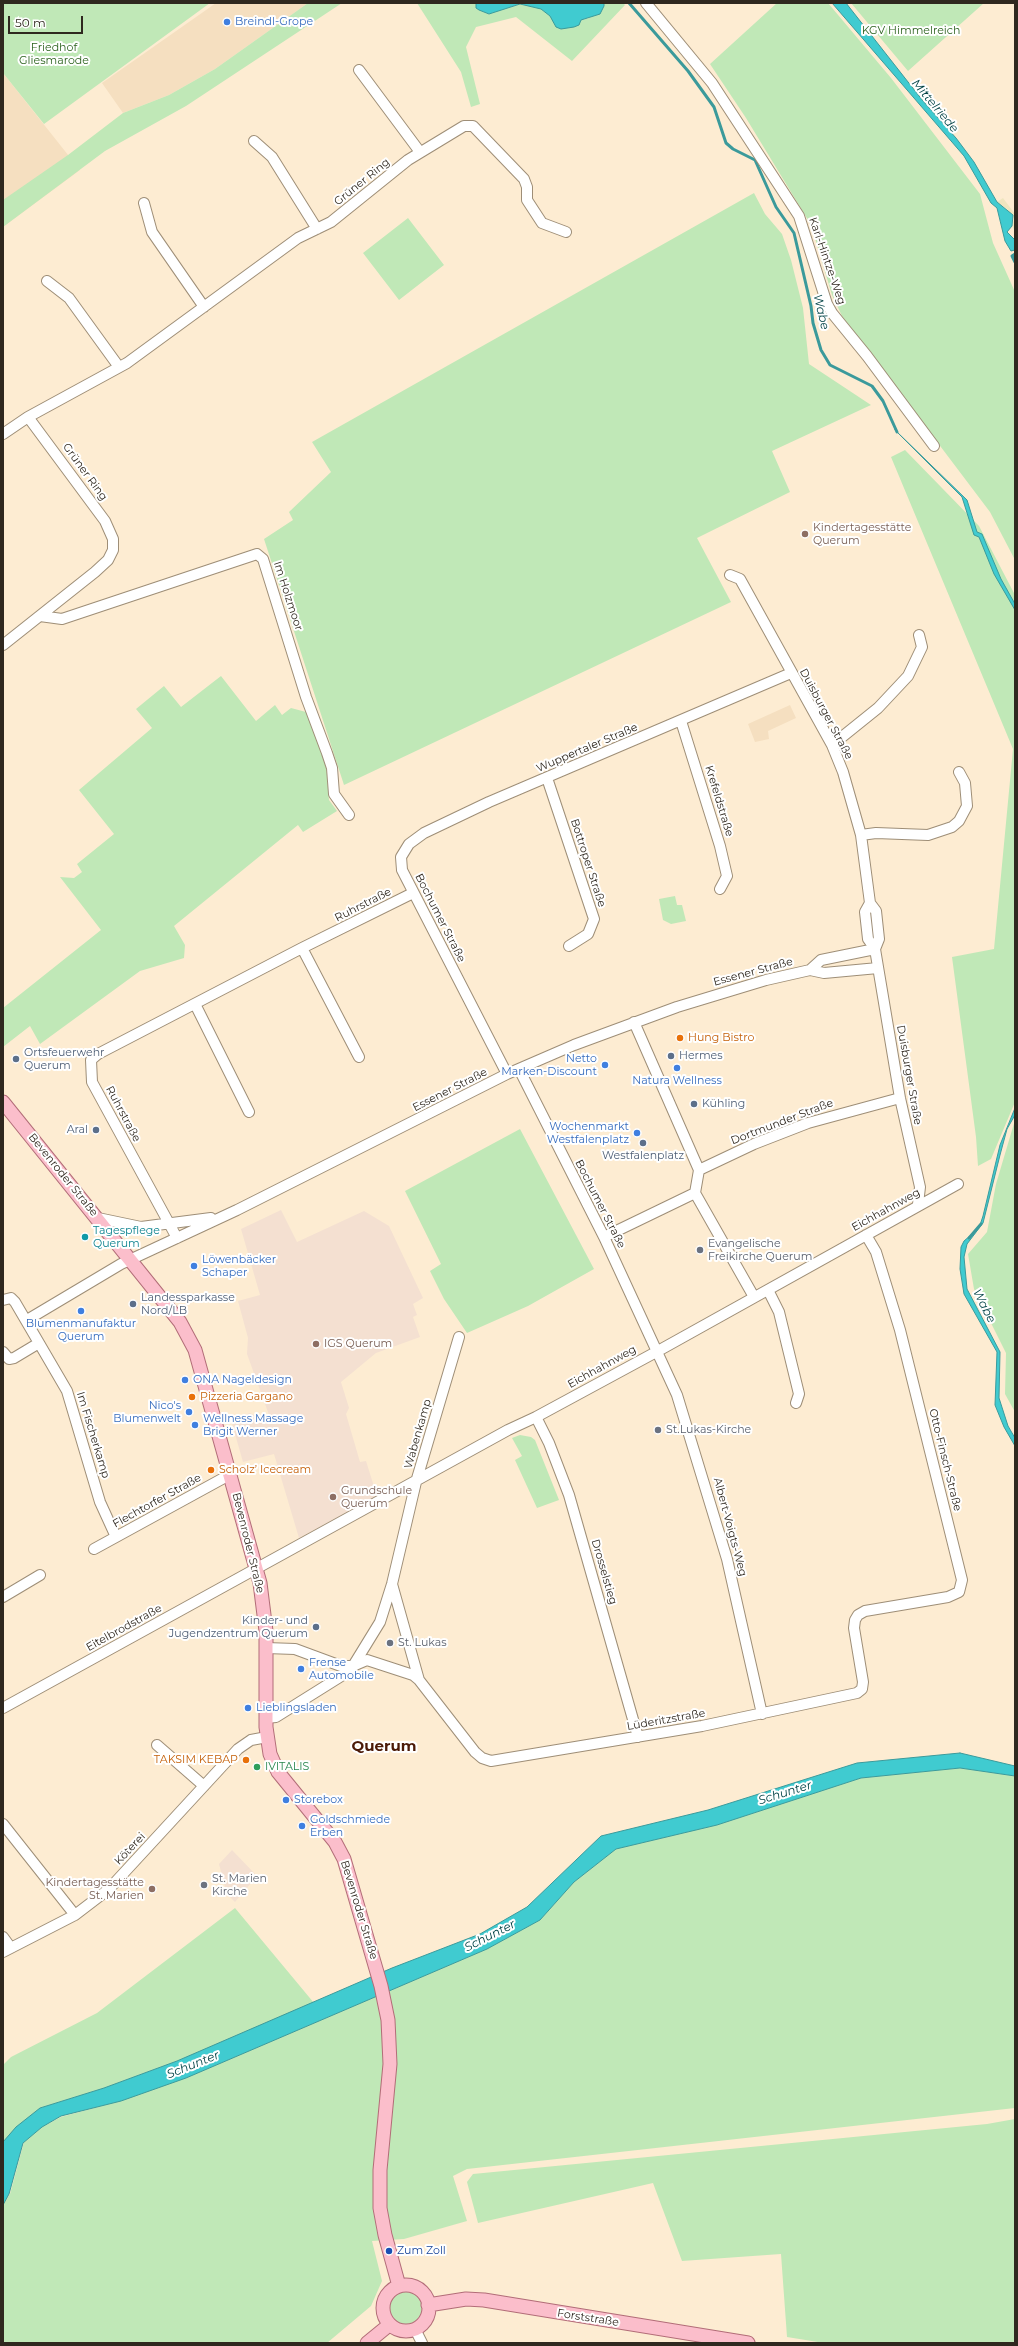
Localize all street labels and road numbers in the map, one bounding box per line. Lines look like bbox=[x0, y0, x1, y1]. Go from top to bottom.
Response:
street label: Grüner Ring bbox=[332, 156, 392, 208]
street label: Karl-Hintze-Weg bbox=[806, 216, 848, 306]
street label: Grüner Ring bbox=[60, 441, 110, 503]
street label: Im Holzmoor bbox=[271, 560, 305, 632]
street label: Duisburger Straße bbox=[796, 666, 856, 762]
street label: Wuppertaler Straße bbox=[534, 721, 640, 775]
street label: Krefeldstraße bbox=[702, 764, 736, 838]
street label: Bottroper Straße bbox=[567, 817, 609, 909]
street label: Bochumer Straße bbox=[412, 872, 468, 964]
street label: Ruhrstraße bbox=[333, 885, 393, 925]
street label: Essener Straße bbox=[712, 955, 794, 989]
street label: Duisburger Straße bbox=[894, 1024, 924, 1126]
street label: Essener Straße bbox=[411, 1066, 489, 1114]
street label: Ruhrstraße bbox=[103, 1084, 143, 1144]
street label: Dortmunder Straße bbox=[729, 1096, 835, 1148]
street label: Bevenroder Straße bbox=[25, 1131, 101, 1219]
street label: Bochumer Straße bbox=[572, 1158, 628, 1250]
street label: Eichhahnweg bbox=[849, 1186, 923, 1234]
street label: Eichhahnweg bbox=[565, 1343, 639, 1391]
street label: Im Fischerkamp bbox=[74, 1390, 112, 1480]
street label: Wabenkamp bbox=[402, 1398, 434, 1470]
street label: Otto-Finsch-Straße bbox=[926, 1407, 964, 1513]
street label: Flechtorfer Straße bbox=[111, 1471, 203, 1531]
street label: Albert-Voigts-Weg bbox=[710, 1476, 750, 1578]
street label: Bevenroder Straße bbox=[229, 1491, 267, 1595]
street label: Drosselstieg bbox=[588, 1538, 620, 1606]
street label: Eitelbrodstraße bbox=[84, 1602, 164, 1654]
street label: Lüderitzstraße bbox=[626, 1707, 706, 1733]
street label: Köterei bbox=[112, 1830, 148, 1868]
street label: Bevenroder Straße bbox=[338, 1859, 380, 1961]
street label: Forststraße bbox=[556, 2307, 620, 2329]

